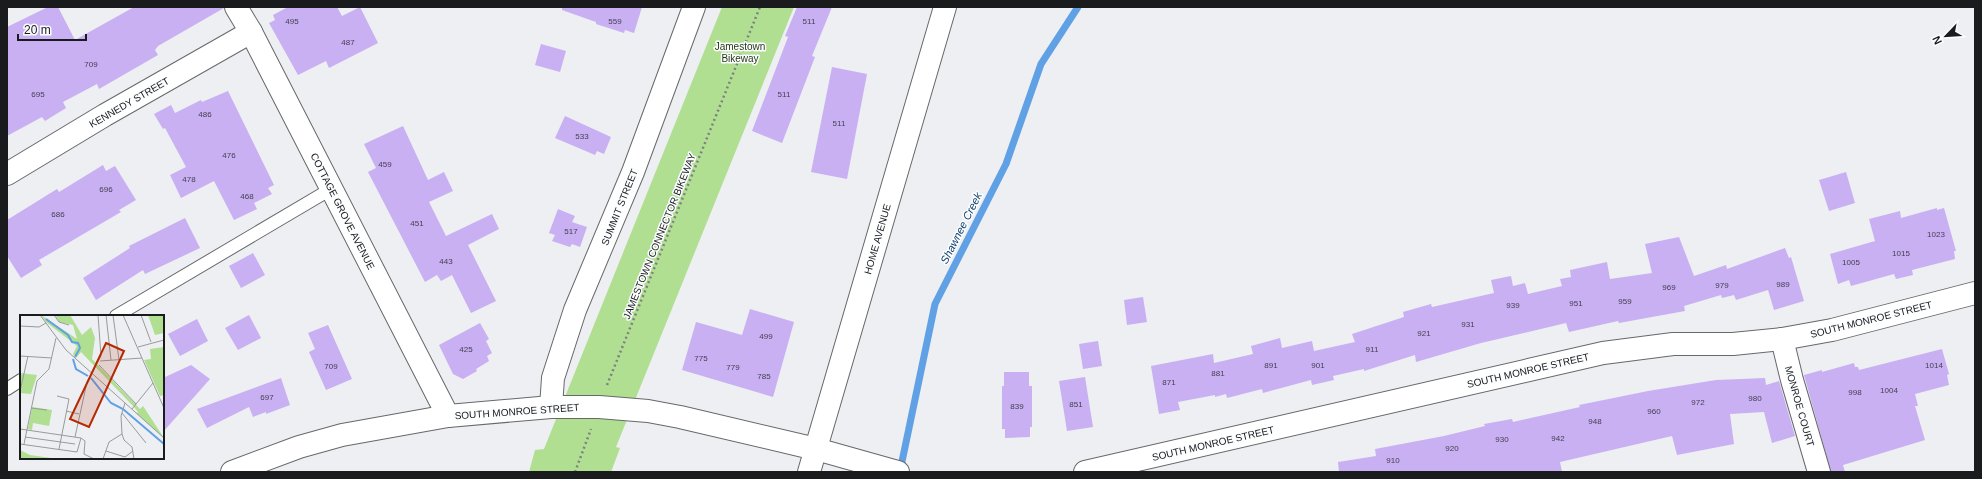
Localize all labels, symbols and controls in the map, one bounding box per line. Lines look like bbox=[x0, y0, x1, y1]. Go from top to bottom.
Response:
scale bar bbox=[18, 16, 86, 42]
north arrow bbox=[1926, 16, 1966, 56]
house number: 495 bbox=[285, 17, 299, 26]
house number: 559 bbox=[608, 17, 622, 26]
house number: 511 bbox=[803, 17, 816, 26]
text: 20 m bbox=[24, 23, 51, 37]
text: N bbox=[1930, 34, 1944, 46]
house number: 487 bbox=[341, 38, 355, 47]
park label: Jamestown Bikeway bbox=[715, 41, 765, 64]
house number: 709 bbox=[84, 60, 98, 69]
street label: KENNEDY STREET bbox=[87, 75, 171, 130]
house number: 695 bbox=[31, 90, 45, 99]
house number: 511 bbox=[778, 90, 791, 99]
house number: 486 bbox=[198, 110, 212, 119]
house number: 511 bbox=[833, 119, 846, 128]
house number: 533 bbox=[575, 132, 589, 141]
house number: 476 bbox=[222, 151, 236, 160]
street label: COTTAGE GROVE AVENUE bbox=[308, 151, 377, 272]
street label: JAMESTOWN CONNECTOR BIKEWAY bbox=[621, 151, 698, 321]
house number: 459 bbox=[378, 160, 392, 169]
street label: SUMMIT STREET bbox=[599, 167, 640, 247]
house number: 478 bbox=[182, 175, 196, 184]
house number: 696 bbox=[99, 185, 113, 194]
water label: Shawnee Creek bbox=[938, 190, 984, 266]
house number: 468 bbox=[240, 192, 254, 201]
street label: HOME AVENUE bbox=[862, 202, 893, 276]
house number: 686 bbox=[51, 210, 65, 219]
house number: 451 bbox=[410, 219, 424, 228]
house number: 517 bbox=[564, 227, 578, 236]
house number: 1023 bbox=[1927, 230, 1945, 239]
house number: 1015 bbox=[1892, 249, 1910, 258]
house number: 443 bbox=[439, 257, 453, 266]
house number: 1005 bbox=[1842, 258, 1860, 267]
house number: 989 bbox=[1776, 280, 1790, 289]
house number: 979 bbox=[1715, 281, 1729, 290]
house number: 969 bbox=[1662, 283, 1676, 292]
house number: 959 bbox=[1618, 297, 1632, 306]
house number: 951 bbox=[1569, 299, 1583, 308]
street label: SOUTH MONROE STREET bbox=[1809, 299, 1933, 340]
house number: 939 bbox=[1506, 301, 1520, 310]
inset map bbox=[20, 315, 164, 459]
house number: 931 bbox=[1461, 320, 1475, 329]
house number: 921 bbox=[1417, 329, 1431, 338]
house number: 499 bbox=[759, 332, 773, 341]
house number: 425 bbox=[459, 345, 473, 354]
house number: 911 bbox=[1366, 345, 1379, 354]
street label: SOUTH MONROE STREET bbox=[1466, 351, 1590, 390]
house number: 775 bbox=[694, 354, 708, 363]
house number: 891 bbox=[1264, 361, 1278, 370]
house number: 901 bbox=[1311, 361, 1325, 370]
house number: 1014 bbox=[1925, 361, 1943, 370]
house number: 709 bbox=[324, 362, 338, 371]
house number: 779 bbox=[726, 363, 740, 372]
street label: MONROE COURT bbox=[1783, 365, 1816, 448]
house number: 881 bbox=[1211, 369, 1225, 378]
house number: 785 bbox=[757, 372, 771, 381]
house number: 871 bbox=[1162, 378, 1176, 387]
house number: 1004 bbox=[1880, 386, 1898, 395]
house number: 998 bbox=[1848, 388, 1862, 397]
house number: 697 bbox=[260, 393, 274, 402]
house number: 980 bbox=[1748, 394, 1762, 403]
house number: 972 bbox=[1691, 398, 1705, 407]
house number: 851 bbox=[1069, 400, 1083, 409]
street label: SOUTH MONROE STREET bbox=[454, 402, 580, 421]
house number: 839 bbox=[1010, 402, 1024, 411]
house number: 960 bbox=[1647, 407, 1661, 416]
house number: 948 bbox=[1588, 417, 1602, 426]
street label: SOUTH MONROE STREET bbox=[1151, 424, 1275, 463]
house number: 942 bbox=[1551, 434, 1565, 443]
house number: 930 bbox=[1495, 435, 1509, 444]
house number: 920 bbox=[1445, 444, 1459, 453]
house number: 910 bbox=[1386, 456, 1400, 465]

